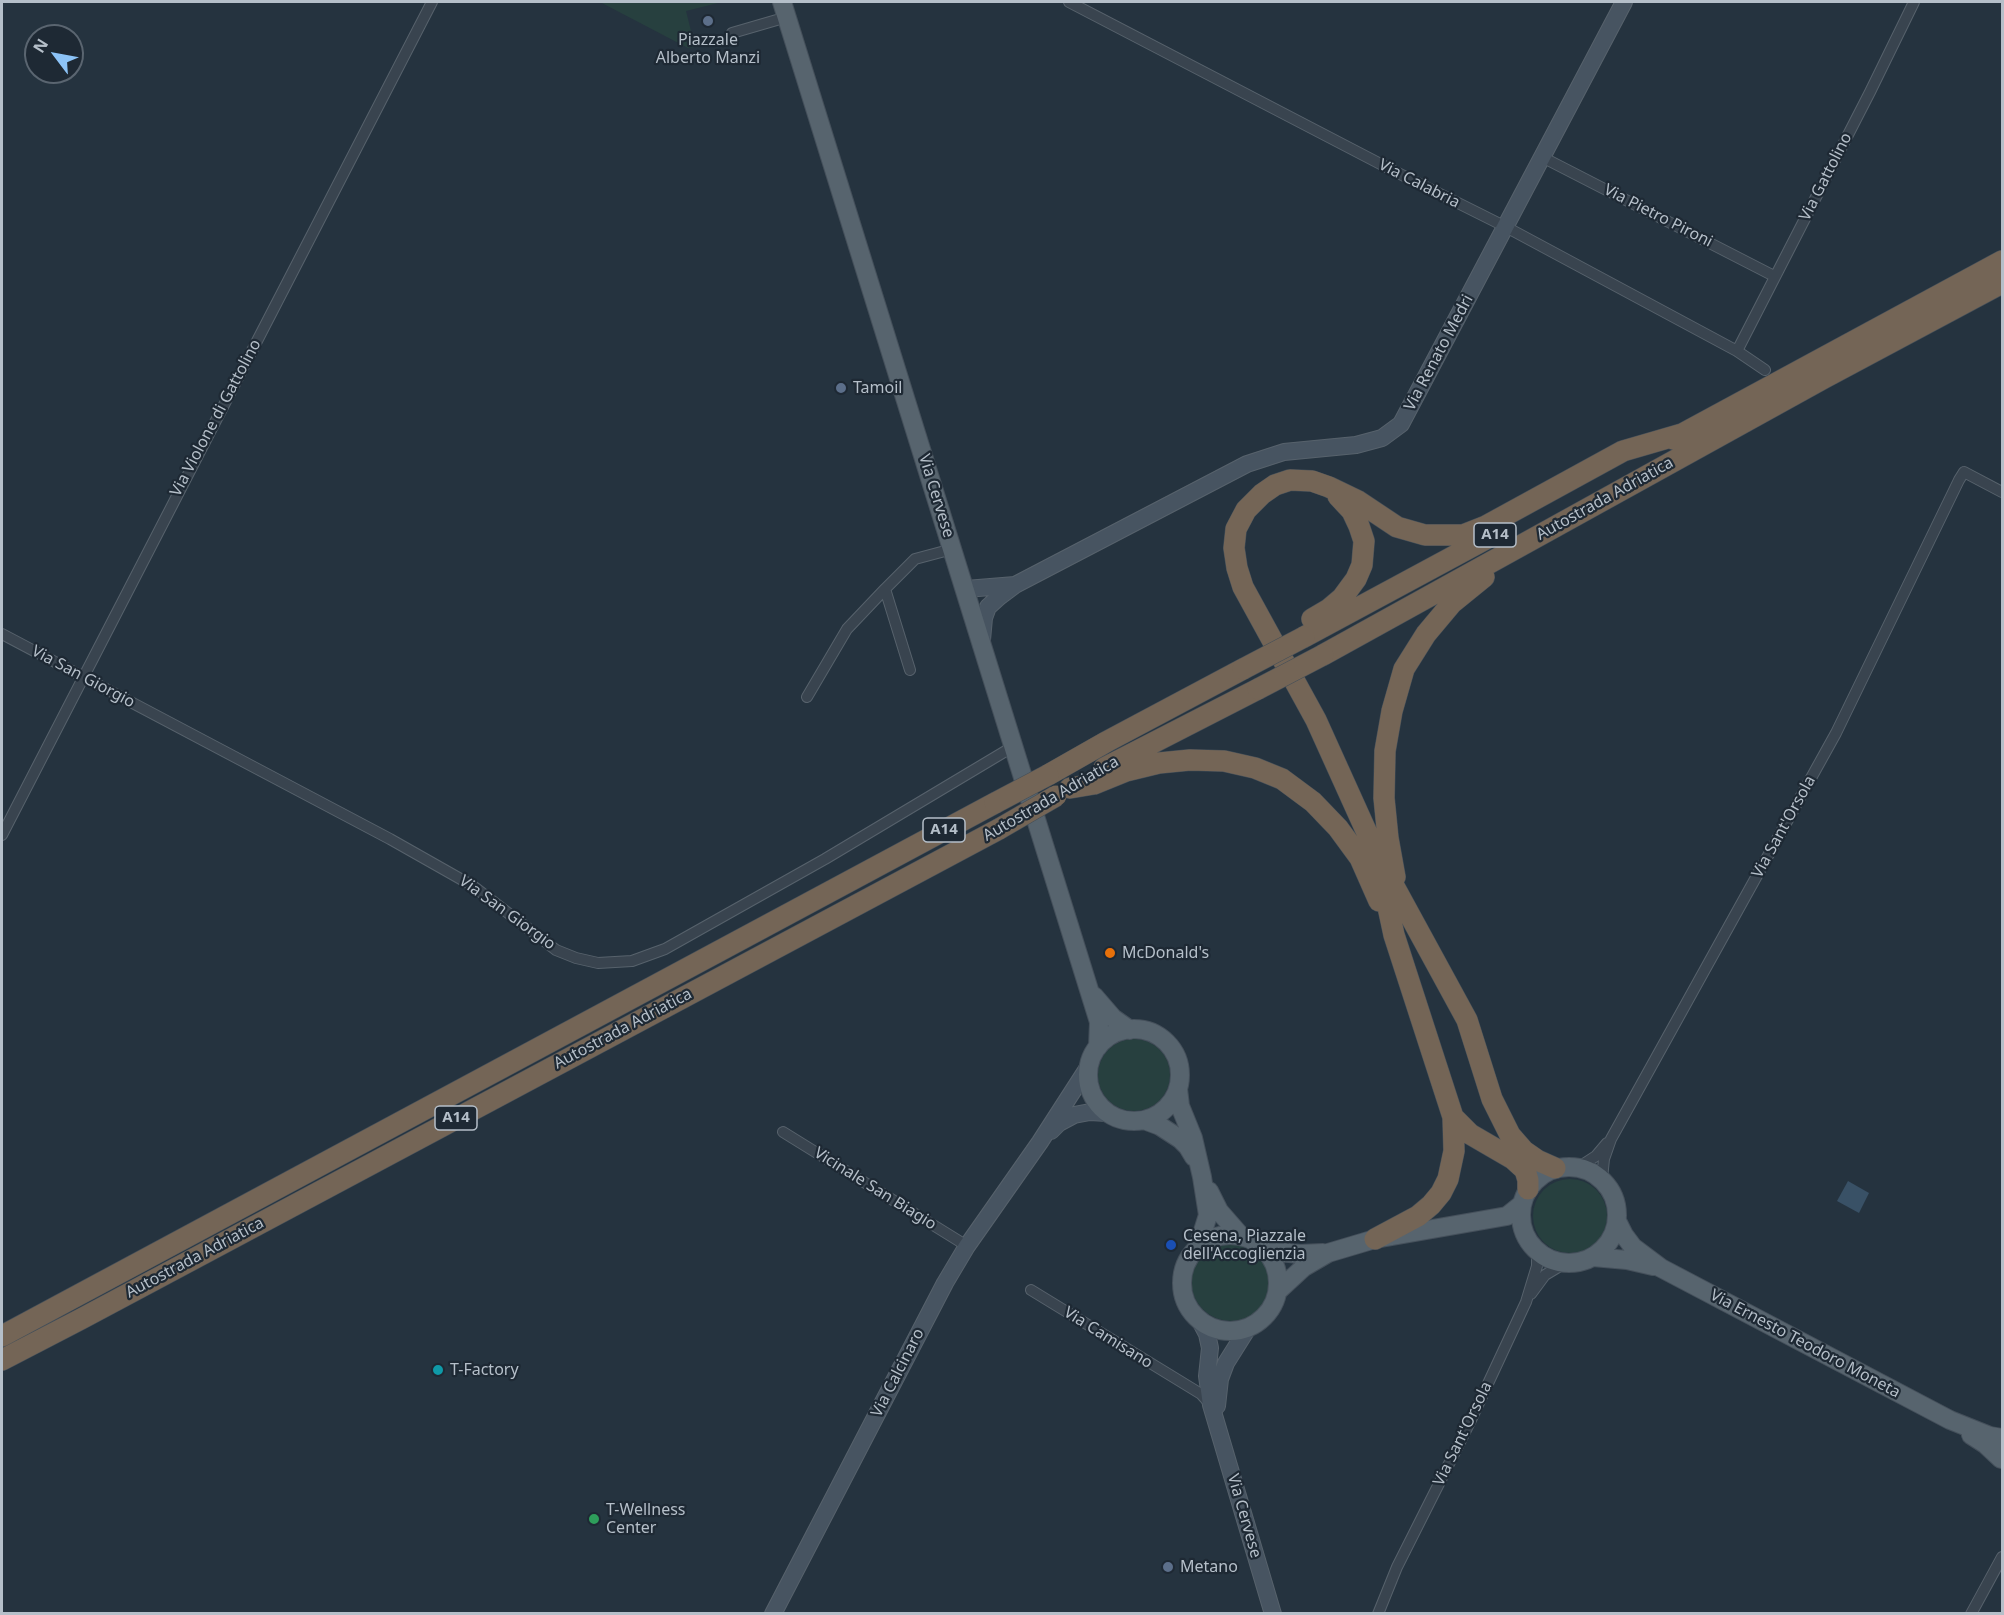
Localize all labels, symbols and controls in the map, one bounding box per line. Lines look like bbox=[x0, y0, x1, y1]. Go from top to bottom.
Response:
marker: Piazzale Alberto Manzi bbox=[701, 14, 715, 28]
north arrow bbox=[24, 24, 84, 84]
place label: Piazzale Alberto Manzi bbox=[656, 30, 760, 68]
text: N bbox=[28, 34, 53, 57]
street label: Via Gattolino bbox=[1796, 130, 1856, 224]
street label: Via Calabria bbox=[1375, 155, 1463, 213]
street label: Via Pietro Pironi bbox=[1600, 180, 1716, 252]
street label: Via Renato Medri bbox=[1400, 292, 1478, 414]
street label: Via Violone di Gattolino bbox=[166, 336, 266, 500]
place label: Tamoil bbox=[853, 378, 902, 398]
marker: Tamoil bbox=[834, 381, 848, 395]
street label: Via Cervese bbox=[914, 452, 958, 540]
street label: Autostrada Adriatica bbox=[1533, 453, 1677, 545]
road number: A14 bbox=[1474, 523, 1516, 547]
street label: Via San Giorgio bbox=[28, 642, 138, 712]
street label: Autostrada Adriatica bbox=[980, 752, 1122, 846]
street label: Via Sant'Orsola bbox=[1748, 773, 1820, 881]
road number: A14 bbox=[923, 818, 965, 842]
street label: Via San Giorgio bbox=[455, 872, 559, 954]
place label: McDonald's bbox=[1122, 943, 1209, 963]
marker: McDonald's bbox=[1103, 946, 1117, 960]
street label: Autostrada Adriatica bbox=[551, 984, 695, 1074]
road number: A14 bbox=[435, 1106, 477, 1130]
street label: Vicinale San Biagio bbox=[810, 1144, 940, 1234]
street label: Autostrada Adriatica bbox=[123, 1213, 267, 1303]
place label: Cesena, Piazzale dell'Accoglienzia bbox=[1183, 1226, 1306, 1264]
marker: Cesena, Piazzale dell'Accoglienzia bbox=[1164, 1238, 1178, 1252]
street label: Via Ernesto Teodoro Moneta bbox=[1707, 1286, 1903, 1402]
street label: Via Camisano bbox=[1060, 1303, 1156, 1373]
street label: Via Calcinaro bbox=[867, 1326, 929, 1420]
place label: T-Factory bbox=[450, 1360, 519, 1380]
marker: T-Factory bbox=[431, 1363, 445, 1377]
street label: Via Sant'Orsola bbox=[1429, 1379, 1497, 1489]
street label: Via Cervese bbox=[1223, 1472, 1265, 1560]
place label: T-Wellness Center bbox=[606, 1500, 685, 1538]
marker: T-Wellness Center bbox=[587, 1512, 601, 1526]
place label: Metano bbox=[1180, 1557, 1238, 1577]
marker: Metano bbox=[1161, 1560, 1175, 1574]

